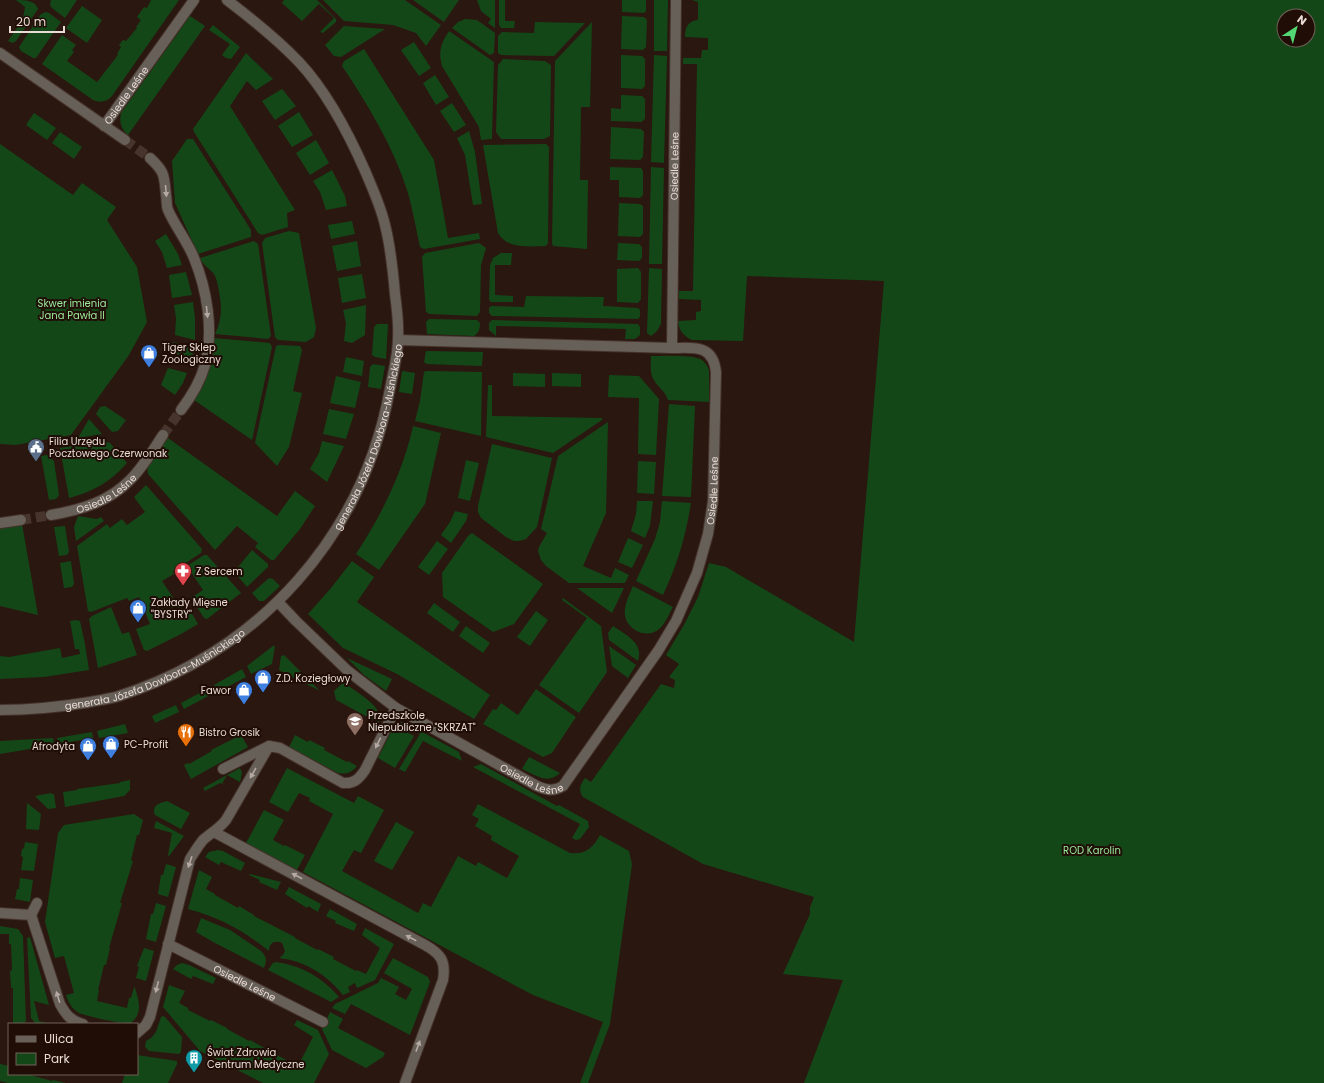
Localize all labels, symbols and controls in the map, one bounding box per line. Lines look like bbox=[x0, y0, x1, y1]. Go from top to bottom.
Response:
scale bar bbox=[10, 8, 64, 34]
north arrow bbox=[1276, 8, 1316, 48]
text: N bbox=[1294, 11, 1310, 29]
text: 20 m bbox=[16, 13, 46, 30]
street label: Osiedle Leśne bbox=[100, 63, 152, 127]
street label: Osiedle Leśne bbox=[666, 132, 682, 200]
one-way arrow bbox=[163, 185, 169, 197]
park label: Skwer imienia Jana Pawła II bbox=[38, 296, 106, 323]
one-way arrow bbox=[204, 306, 211, 318]
place label: Tiger Sklep Zoologiczny bbox=[162, 340, 221, 367]
shop icon: Tiger Sklep Zoologiczny bbox=[139, 343, 159, 368]
street label: generała Józefa Dowbora-Muśnickiego bbox=[330, 343, 405, 533]
place label: Filia Urzędu Pocztowego Czerwonak bbox=[49, 434, 168, 461]
public building icon: Filia Urzędu Pocztowego Czerwonak bbox=[26, 437, 46, 462]
street label: Osiedle Leśne bbox=[702, 456, 722, 526]
street label: Osiedle Leśne bbox=[74, 470, 140, 517]
pharmacy icon: Z Sercem bbox=[173, 561, 193, 586]
place label: Z Sercem bbox=[196, 564, 242, 579]
place label: Zakłady Mięsne "BYSTRY" bbox=[151, 595, 228, 622]
shop icon: Zakłady Mięsne "BYSTRY" bbox=[128, 598, 148, 623]
street label: generała Józefa Dowbora-Muśnickiego bbox=[64, 625, 248, 713]
shop icon: Z.D. Koziegłowy bbox=[253, 668, 273, 693]
place label: Z.D. Koziegłowy bbox=[276, 671, 351, 686]
shop icon: Fawor bbox=[234, 680, 254, 705]
place label: Fawor bbox=[201, 683, 231, 698]
place label: Przedszkole Niepubliczne "SKRZAT" bbox=[368, 708, 476, 735]
school or university icon: Przedszkole Niepubliczne "SKRZAT" bbox=[345, 711, 365, 736]
restaurant icon: Bistro Grosik bbox=[176, 722, 196, 747]
place label: Bistro Grosik bbox=[199, 725, 261, 740]
shop icon: PC-Profit bbox=[101, 734, 121, 759]
shop icon: Afrodyta bbox=[78, 736, 98, 761]
place label: PC-Profit bbox=[124, 737, 169, 752]
one-way arrow bbox=[375, 737, 381, 749]
place label: Afrodyta bbox=[32, 739, 75, 754]
street label: Osiedle Leśne bbox=[497, 760, 566, 797]
one-way arrow bbox=[250, 767, 257, 779]
park label: ROD Karolin bbox=[1063, 843, 1121, 858]
one-way arrow bbox=[187, 856, 193, 868]
one-way arrow bbox=[291, 873, 302, 880]
one-way arrow bbox=[405, 935, 417, 941]
street label: Osiedle Leśne bbox=[211, 961, 279, 1005]
one-way arrow bbox=[154, 982, 160, 994]
one-way arrow bbox=[55, 991, 61, 1003]
legend bbox=[8, 1023, 138, 1075]
text: Ulica bbox=[44, 1030, 73, 1047]
one-way arrow bbox=[416, 1040, 422, 1052]
place label: Świat Zdrowia Centrum Medyczne bbox=[207, 1045, 304, 1072]
building icon: Świat Zdrowia Centrum Medyczne bbox=[184, 1048, 204, 1073]
text: Park bbox=[44, 1050, 71, 1067]

